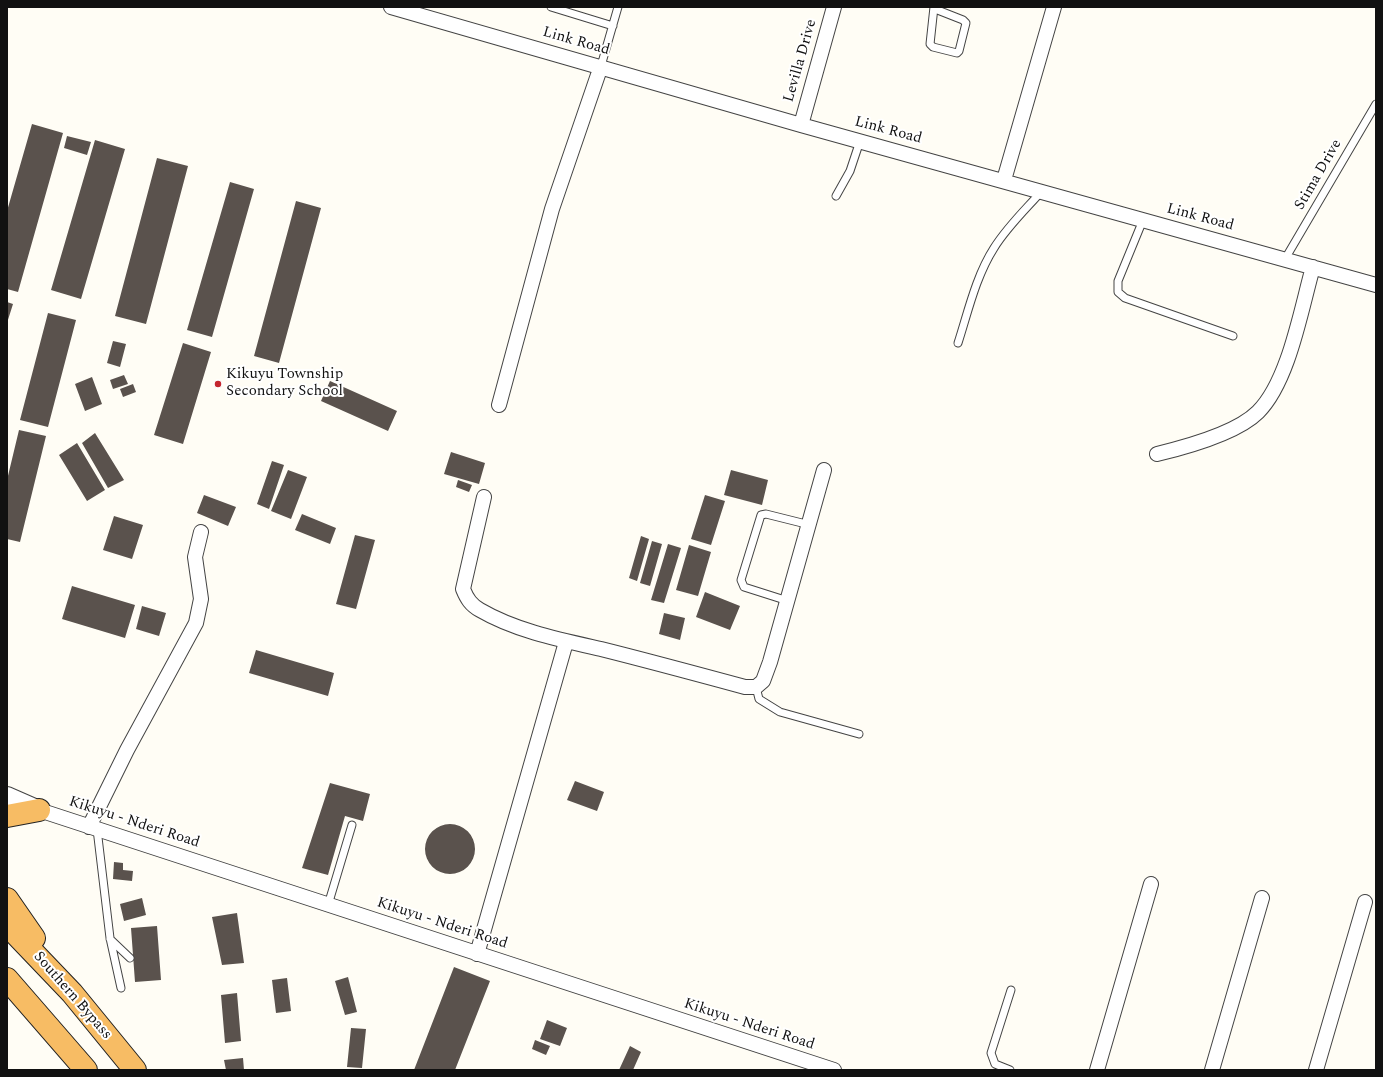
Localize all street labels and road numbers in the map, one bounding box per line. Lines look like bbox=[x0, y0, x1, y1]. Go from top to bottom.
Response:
street label: Levilla Drive bbox=[781, 18, 821, 104]
street label: Link Road bbox=[540, 24, 612, 60]
street label: Link Road bbox=[852, 113, 924, 149]
street label: Stima Drive bbox=[1292, 136, 1346, 214]
street label: Link Road bbox=[1164, 200, 1236, 236]
street label: Kikuyu - Nderi Road bbox=[66, 793, 202, 853]
street label: Kikuyu - Nderi Road bbox=[374, 894, 510, 954]
street label: Southern Bypass bbox=[29, 948, 115, 1044]
street label: Kikuyu - Nderi Road bbox=[681, 995, 817, 1055]

